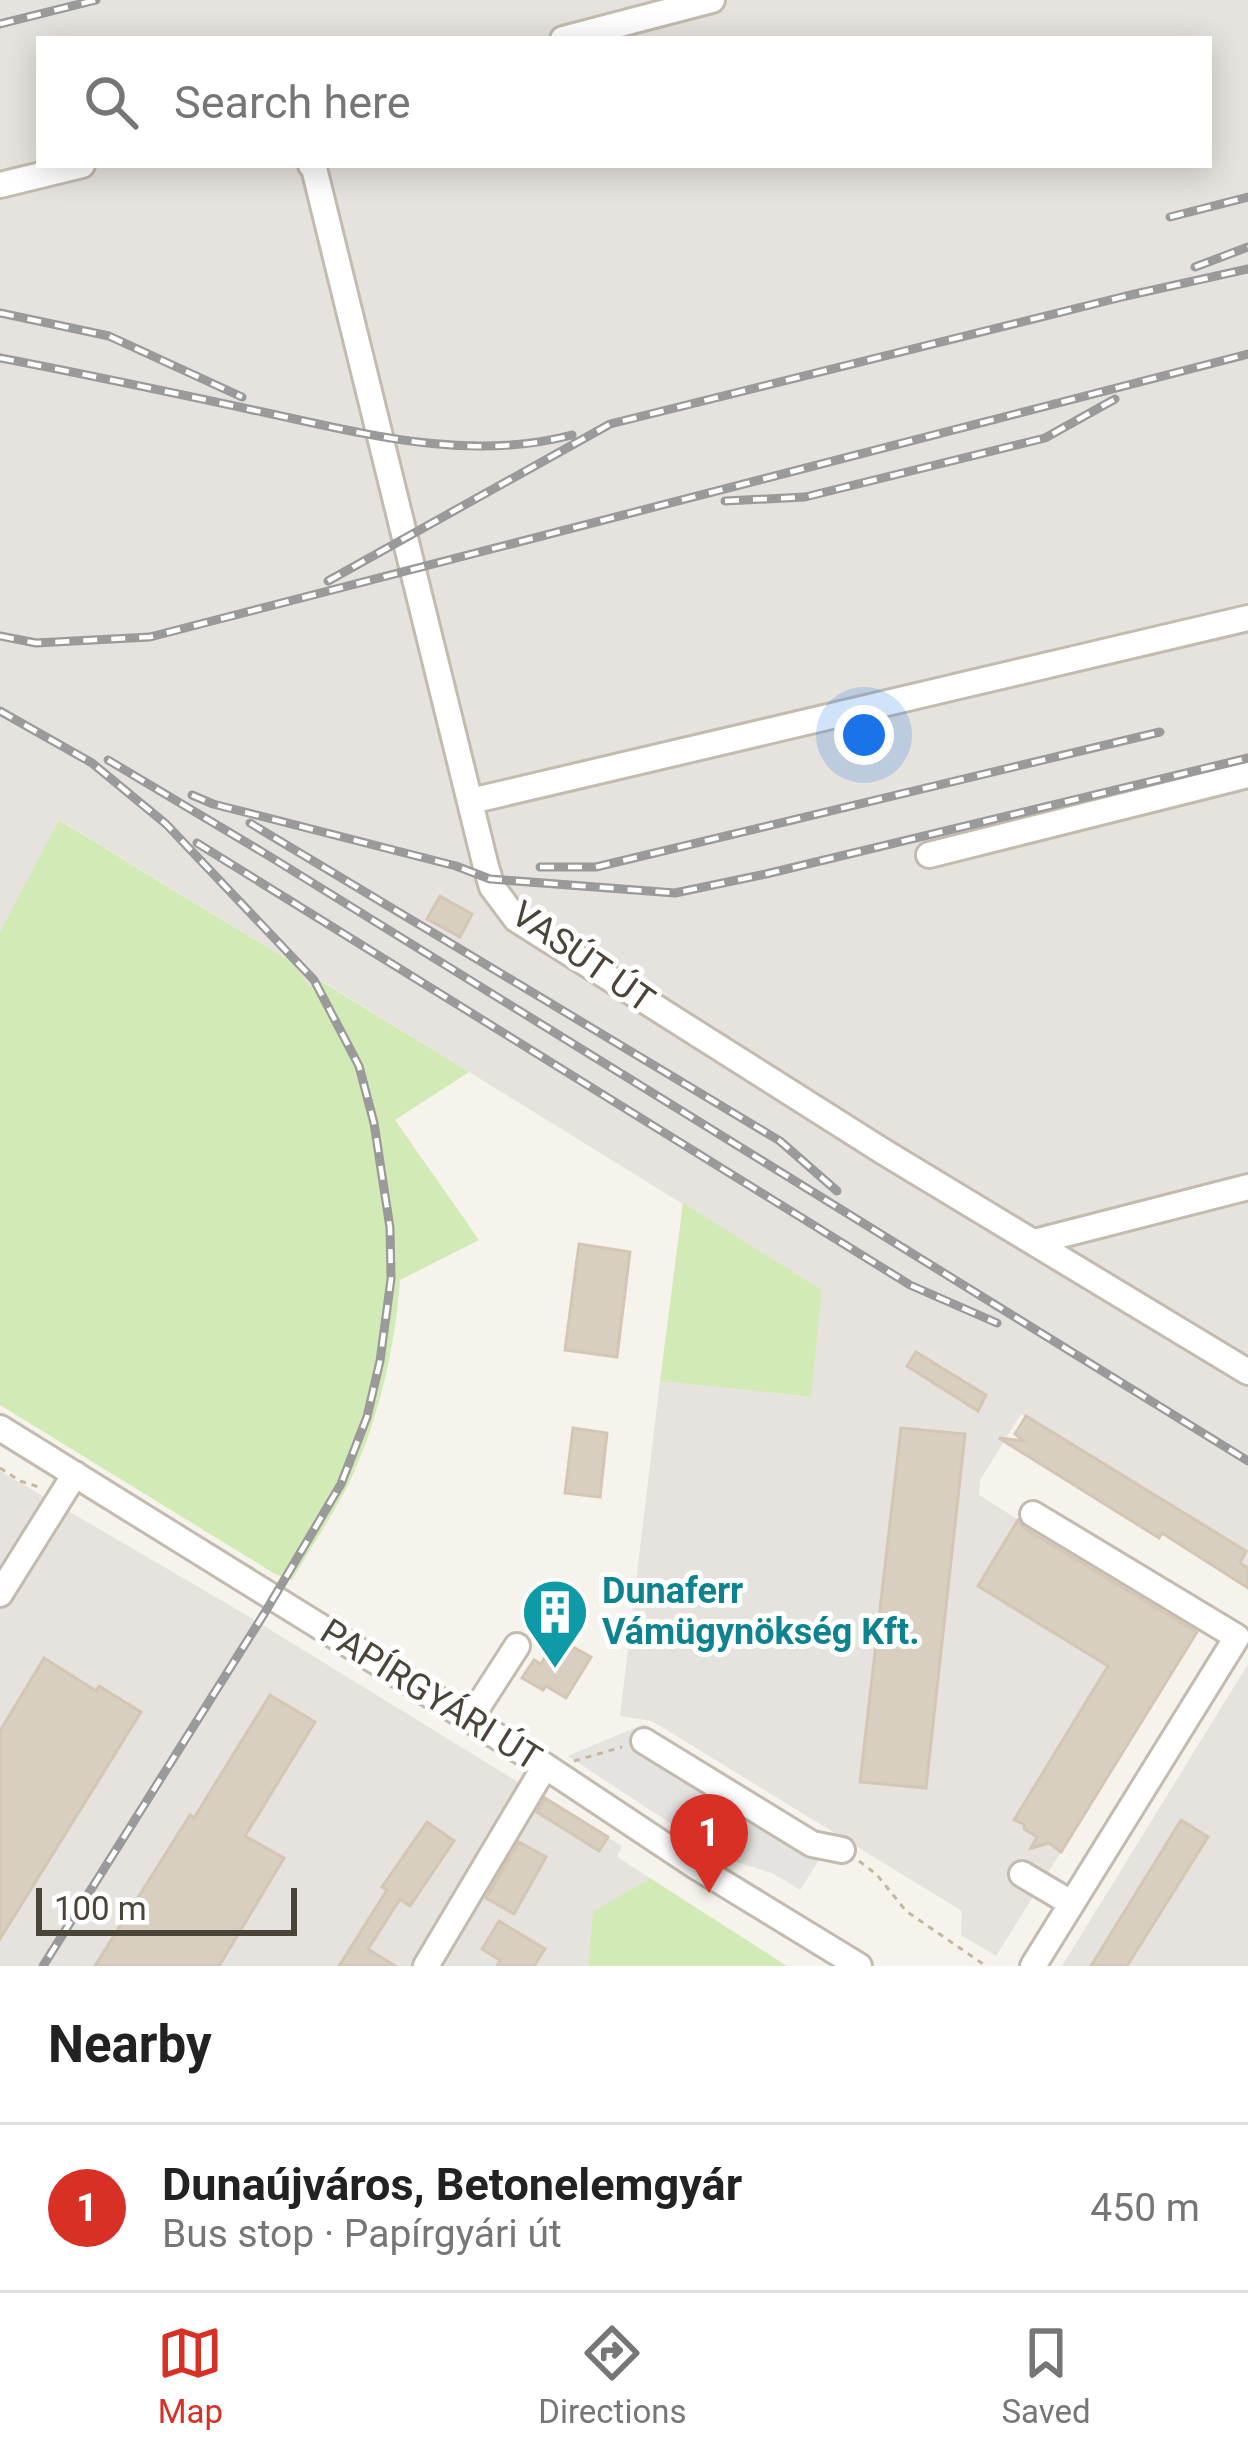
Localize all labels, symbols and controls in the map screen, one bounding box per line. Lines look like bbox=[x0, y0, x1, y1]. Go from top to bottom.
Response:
search box bbox=[36, 36, 1212, 168]
icon: search bbox=[78, 69, 144, 135]
text: Search here bbox=[174, 76, 411, 129]
your location bbox=[834, 705, 894, 765]
street label: VASÚT ÚT bbox=[504, 892, 663, 1021]
place label: Dunaferr Vámügynökség Kft. bbox=[602, 1570, 920, 1653]
building icon: Dunaferr Vámügynökség Kft. bbox=[520, 1577, 590, 1671]
street label: PAPÍRGYÁRI ÚT bbox=[313, 1610, 550, 1780]
pin: 1 bbox=[670, 1794, 748, 1893]
scale bar bbox=[36, 1882, 297, 1935]
text: 100 m bbox=[54, 1889, 147, 1928]
text: Nearby bbox=[48, 2015, 212, 2074]
text: Dunaújváros, Betonelemgyár bbox=[162, 2158, 742, 2211]
text: 1 bbox=[76, 2185, 98, 2231]
text: 450 m bbox=[1090, 2185, 1200, 2231]
text: Bus stop · Papírgyári út bbox=[162, 2211, 562, 2257]
tab: Map bbox=[157, 2320, 223, 2431]
tab: Directions bbox=[538, 2320, 687, 2431]
tab: Saved bbox=[1001, 2320, 1091, 2431]

